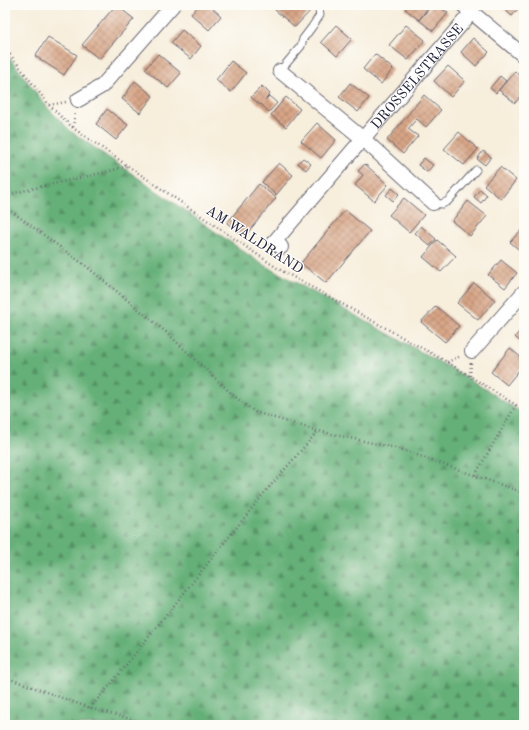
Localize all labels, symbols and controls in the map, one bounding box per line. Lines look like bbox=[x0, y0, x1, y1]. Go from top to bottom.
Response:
street label: DROSSELSTRASSE bbox=[369, 21, 466, 132]
street label: AM WALDRAND bbox=[203, 203, 306, 276]

